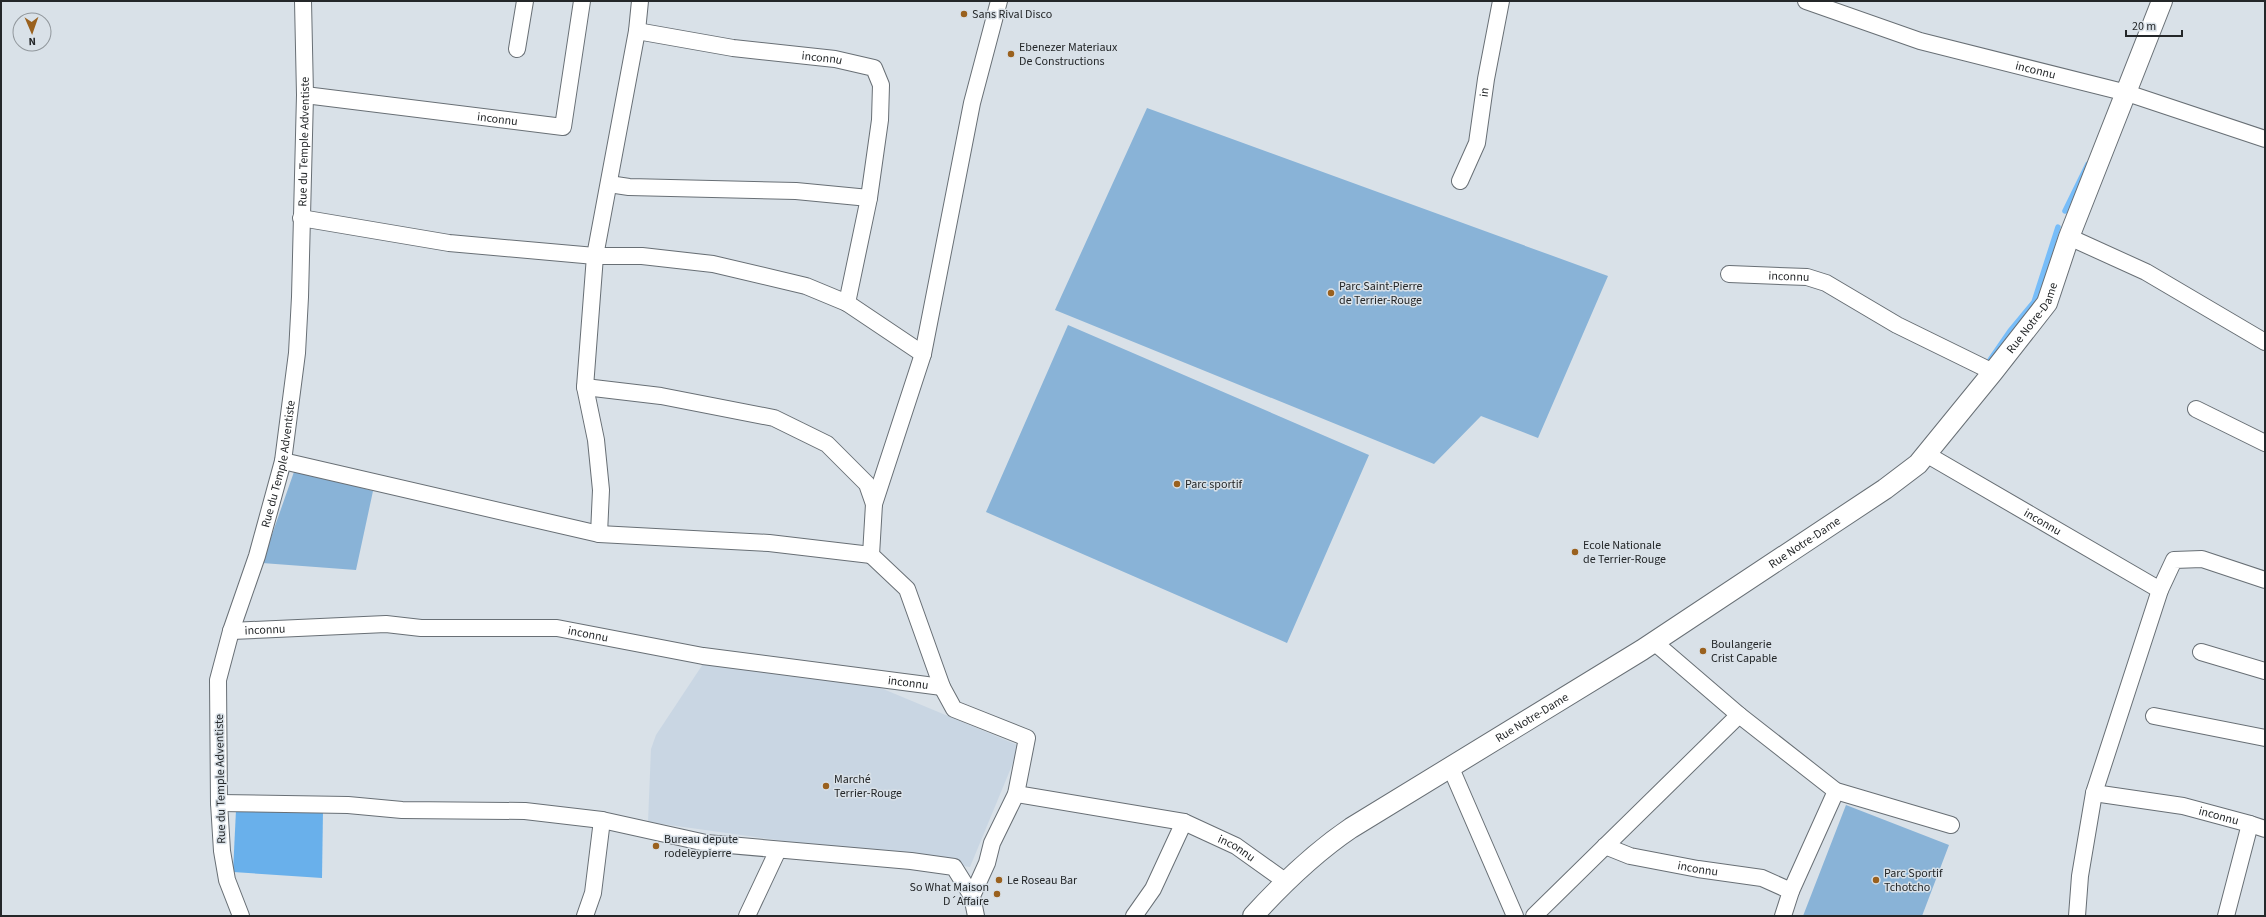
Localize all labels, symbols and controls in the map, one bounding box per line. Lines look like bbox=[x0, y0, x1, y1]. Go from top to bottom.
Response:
place label: Sans Rival Disco bbox=[972, 6, 1052, 23]
marker: Sans Rival Disco bbox=[959, 9, 969, 19]
north arrow bbox=[12, 12, 52, 52]
scale bar bbox=[2126, 12, 2182, 38]
text: 20 m bbox=[2132, 18, 2156, 35]
text: N bbox=[28, 34, 36, 49]
place label: Ebenezer Materiaux De Constructions bbox=[1019, 39, 1118, 70]
street label: inconnu bbox=[801, 47, 844, 69]
marker: Ebenezer Materiaux De Constructions bbox=[1006, 49, 1016, 59]
street label: inconnu bbox=[2014, 57, 2057, 84]
street label: Rue du Temple Adventiste bbox=[294, 77, 314, 207]
street label: in bbox=[1476, 86, 1494, 98]
street label: inconnu bbox=[476, 108, 519, 130]
street label: inconnu bbox=[1768, 268, 1810, 286]
place label: Parc Saint-Pierre de Terrier-Rouge bbox=[1339, 278, 1423, 309]
street label: Rue Notre-Dame bbox=[2003, 280, 2062, 357]
marker: Parc Saint-Pierre de Terrier-Rouge bbox=[1326, 288, 1336, 298]
street label: Rue du Temple Adventiste bbox=[257, 399, 300, 530]
place label: Parc sportif bbox=[1185, 476, 1243, 493]
marker: Parc sportif bbox=[1172, 479, 1182, 489]
street label: inconnu bbox=[2020, 505, 2064, 540]
street label: Rue Notre-Dame bbox=[1765, 513, 1844, 573]
place label: Ecole Nationale de Terrier-Rouge bbox=[1583, 537, 1666, 568]
marker: Ecole Nationale de Terrier-Rouge bbox=[1570, 547, 1580, 557]
street label: inconnu bbox=[244, 621, 286, 639]
street label: inconnu bbox=[566, 622, 610, 647]
place label: Boulangerie Crist Capable bbox=[1711, 636, 1777, 667]
marker: Boulangerie Crist Capable bbox=[1698, 646, 1708, 656]
street label: inconnu bbox=[887, 672, 930, 694]
street label: Rue Notre-Dame bbox=[1492, 689, 1572, 747]
street label: Rue du Temple Adventiste bbox=[211, 714, 230, 844]
place label: Marché Terrier-Rouge bbox=[834, 771, 902, 802]
marker: Marché Terrier-Rouge bbox=[821, 781, 831, 791]
street label: inconnu bbox=[2197, 803, 2241, 830]
place label: Bureau depute rodeleypierre bbox=[664, 831, 738, 862]
street label: inconnu bbox=[1215, 831, 1258, 866]
marker: Bureau depute rodeleypierre bbox=[651, 841, 661, 851]
street label: inconnu bbox=[1676, 857, 1719, 881]
place label: Parc Sportif Tchotcho bbox=[1884, 865, 1943, 896]
place label: Le Roseau Bar bbox=[1007, 872, 1078, 889]
marker: Le Roseau Bar bbox=[994, 875, 1004, 885]
marker: Parc Sportif Tchotcho bbox=[1871, 875, 1881, 885]
place label: So What Maison D´Affaire bbox=[910, 879, 989, 910]
marker: So What Maison D´Affaire bbox=[992, 889, 1002, 899]

